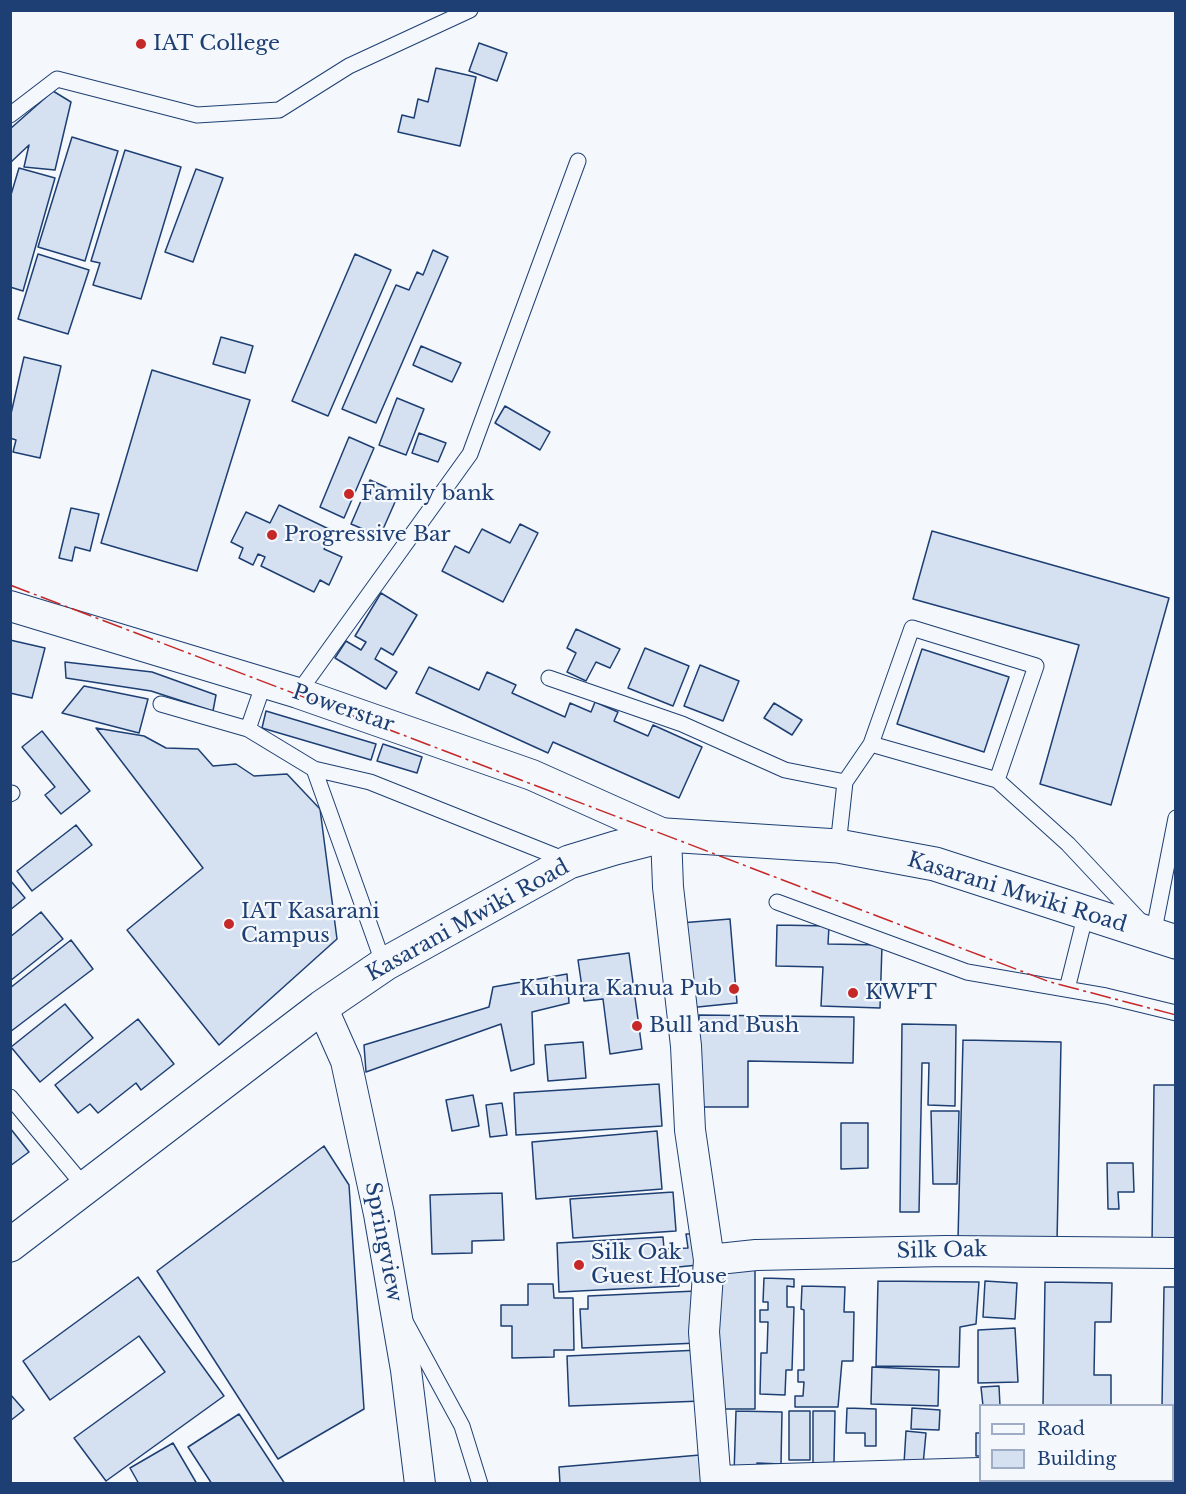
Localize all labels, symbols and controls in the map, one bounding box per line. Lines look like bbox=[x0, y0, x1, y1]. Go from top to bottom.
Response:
place label: IAT College bbox=[153, 31, 280, 57]
marker: IAT College bbox=[134, 37, 148, 51]
place label: Family bank bbox=[361, 481, 495, 507]
marker: Family bank bbox=[342, 487, 356, 501]
place label: Progressive Bar bbox=[284, 522, 451, 548]
marker: Progressive Bar bbox=[265, 528, 279, 542]
street label: Powerstar bbox=[289, 680, 397, 738]
street label: Kasarani Mwiki Road bbox=[904, 848, 1130, 938]
street label: Kasarani Mwiki Road bbox=[362, 855, 574, 987]
place label: IAT Kasarani Campus bbox=[241, 899, 380, 949]
marker: IAT Kasarani Campus bbox=[222, 917, 236, 931]
place label: Kuhura Kanua Pub bbox=[519, 976, 722, 1002]
place label: KWFT bbox=[865, 980, 937, 1006]
marker: Kuhura Kanua Pub bbox=[727, 982, 741, 996]
marker: KWFT bbox=[846, 986, 860, 1000]
place label: Bull and Bush bbox=[649, 1013, 799, 1039]
marker: Bull and Bush bbox=[630, 1019, 644, 1033]
street label: Springview bbox=[359, 1180, 407, 1304]
street label: Silk Oak bbox=[896, 1238, 988, 1264]
place label: Silk Oak Guest House bbox=[591, 1240, 727, 1290]
marker: Silk Oak Guest House bbox=[572, 1258, 586, 1272]
legend bbox=[979, 1404, 1174, 1482]
text: Road bbox=[1037, 1418, 1085, 1440]
text: Building bbox=[1037, 1448, 1116, 1470]

